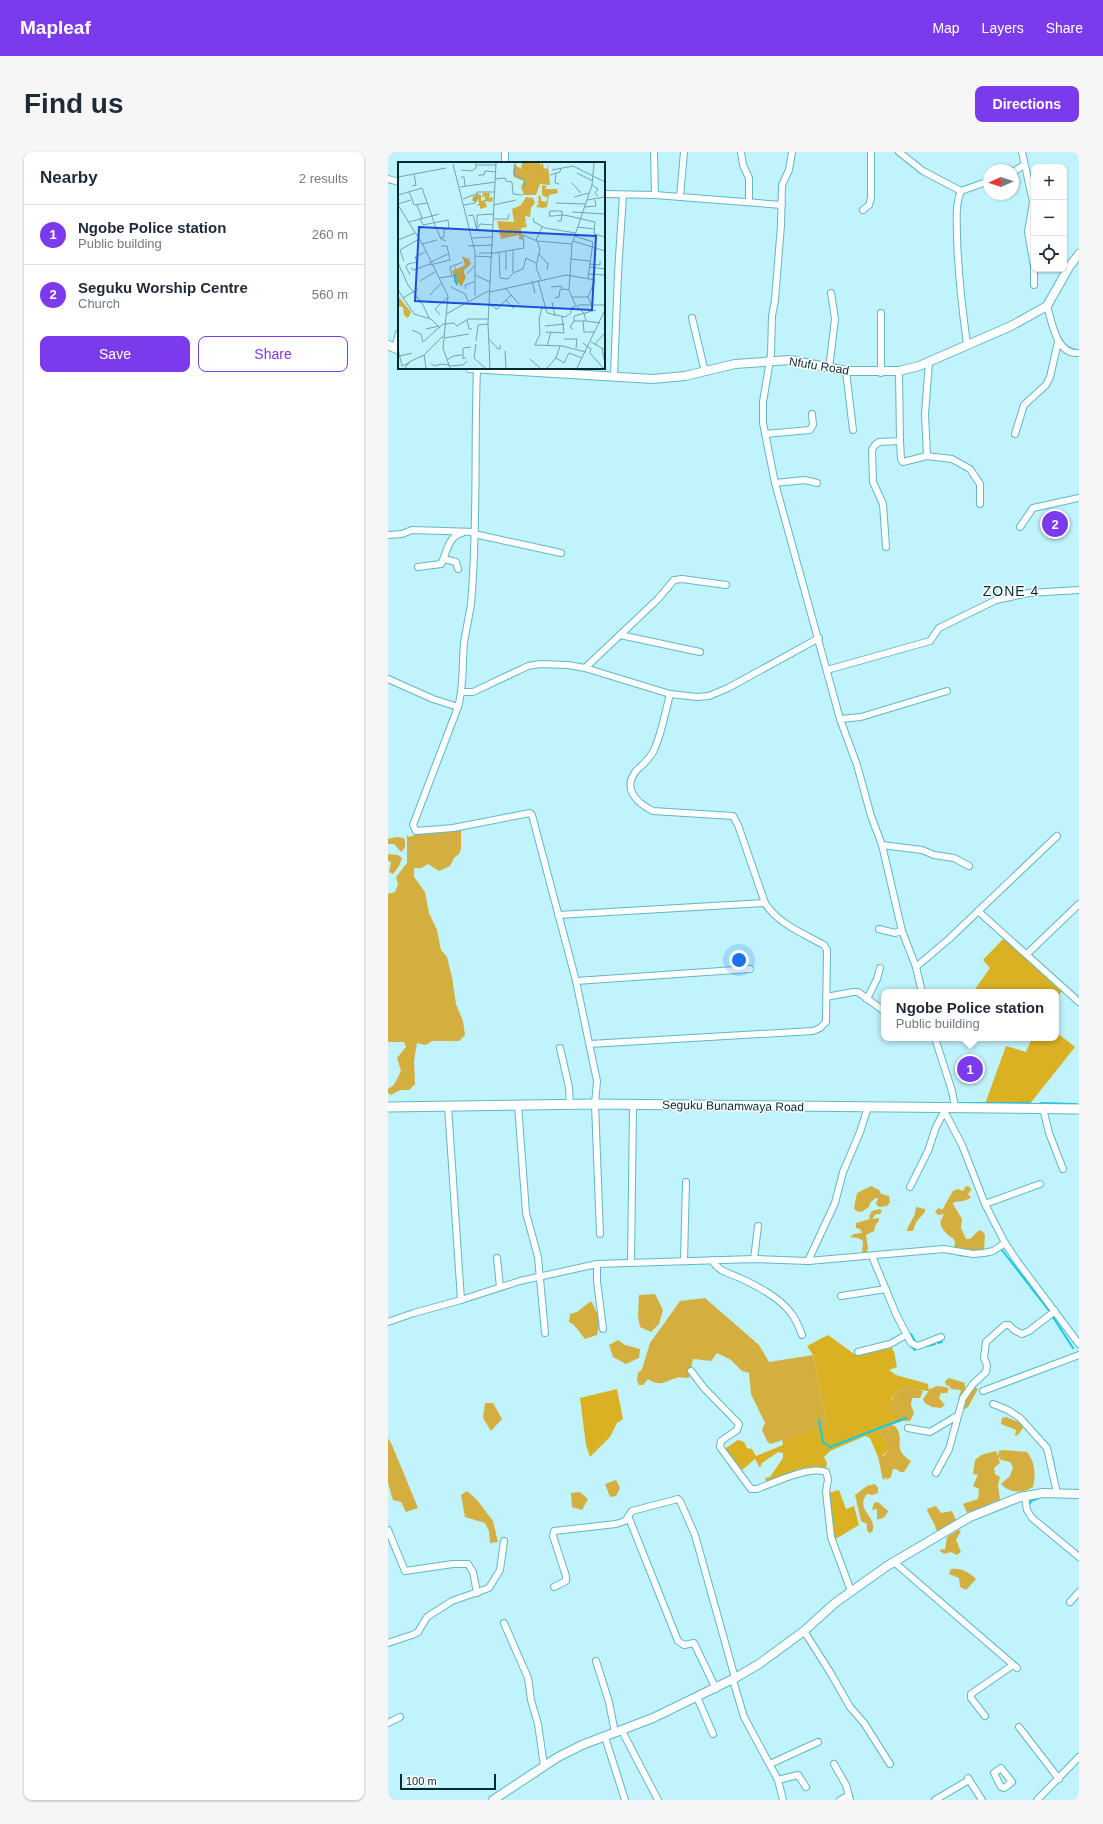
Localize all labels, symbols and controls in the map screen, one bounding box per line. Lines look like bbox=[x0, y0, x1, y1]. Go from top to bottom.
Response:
text: Mapleaf bbox=[20, 17, 91, 38]
text: Map bbox=[932, 20, 960, 36]
text: Layers bbox=[982, 20, 1024, 36]
text: Share bbox=[1046, 20, 1083, 36]
button: Directions bbox=[975, 86, 1079, 122]
text: Find us bbox=[24, 88, 124, 119]
inset map bbox=[398, 162, 605, 369]
north arrow bbox=[983, 164, 1019, 200]
map controls bbox=[1031, 164, 1067, 272]
button: + bbox=[1031, 164, 1067, 200]
text: Nearby bbox=[40, 168, 98, 187]
text: 2 results bbox=[299, 171, 348, 186]
button: − bbox=[1031, 200, 1067, 236]
text: Ngobe Police station bbox=[78, 219, 226, 236]
text: 1 bbox=[49, 227, 57, 242]
text: 260 m bbox=[312, 227, 348, 242]
text: Public building bbox=[78, 236, 162, 251]
button: locate bbox=[1031, 236, 1067, 272]
text: Seguku Worship Centre bbox=[78, 279, 248, 296]
text: 2 bbox=[49, 287, 57, 302]
text: 560 m bbox=[312, 287, 348, 302]
text: Church bbox=[78, 296, 120, 311]
button: Save bbox=[40, 336, 190, 372]
button: Share bbox=[198, 336, 348, 372]
street label: Nfufu Road bbox=[788, 354, 850, 378]
pin: 2 bbox=[1042, 509, 1068, 539]
district label: ZONE 4 bbox=[983, 583, 1039, 599]
your location bbox=[729, 950, 749, 970]
popup bbox=[881, 989, 1059, 1041]
text: Ngobe Police station bbox=[896, 999, 1044, 1016]
text: Public building bbox=[896, 1016, 980, 1031]
pin: 1 bbox=[957, 1054, 983, 1084]
street label: Seguku Bunamwaya Road bbox=[662, 1098, 804, 1114]
scale bar bbox=[400, 1772, 496, 1791]
text: 100 m bbox=[406, 1775, 437, 1787]

